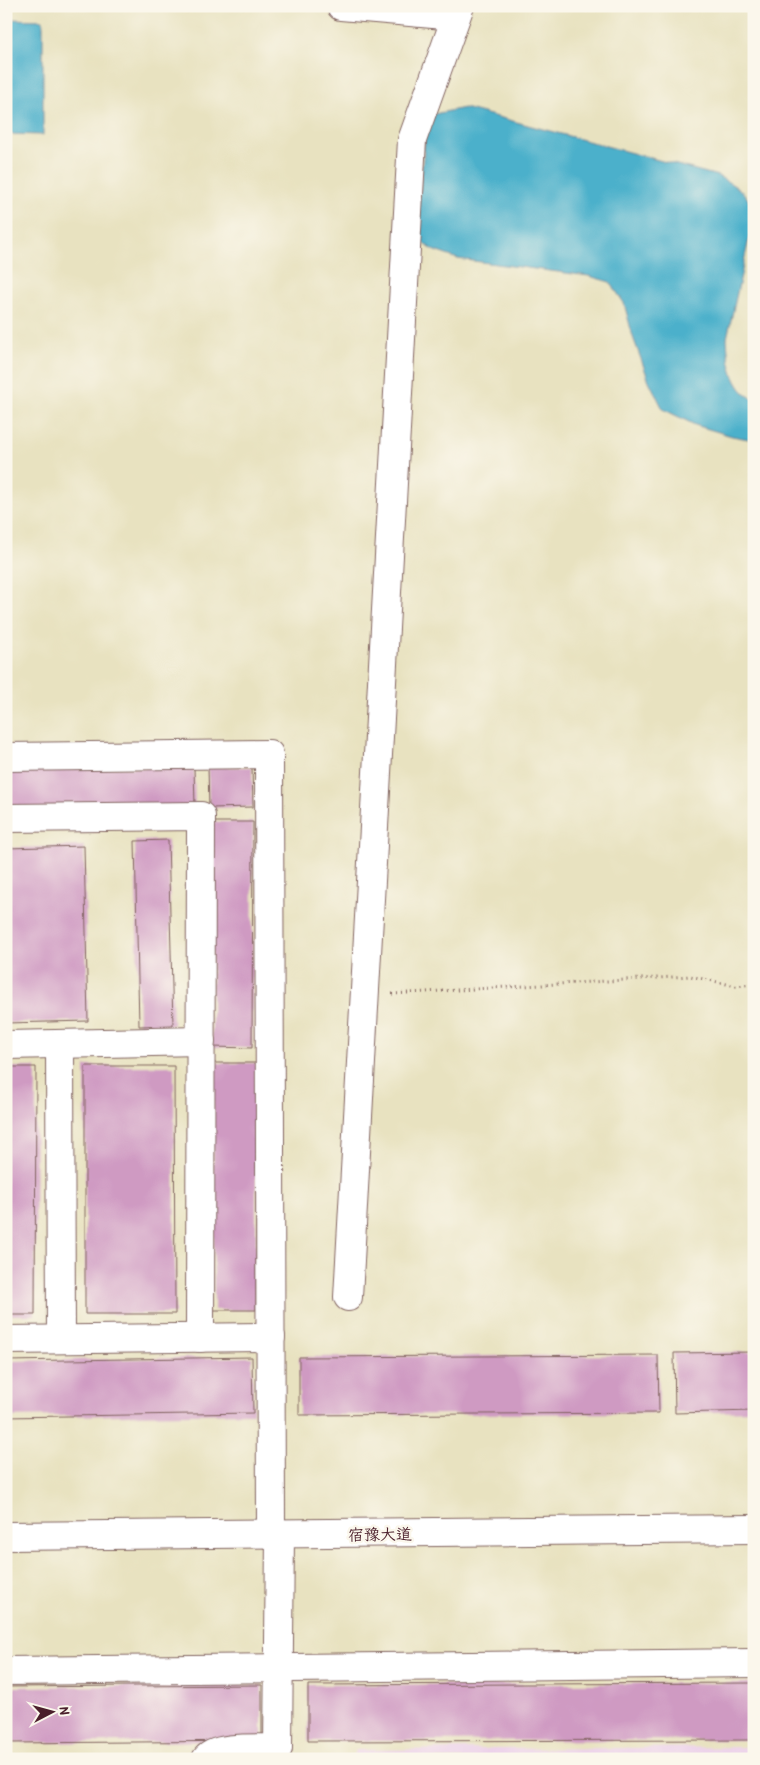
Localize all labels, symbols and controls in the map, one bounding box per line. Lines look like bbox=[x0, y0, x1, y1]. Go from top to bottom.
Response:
street label: 宿豫大道 bbox=[348, 1522, 412, 1546]
north arrow bbox=[28, 1688, 78, 1738]
text: N bbox=[56, 1706, 75, 1716]

